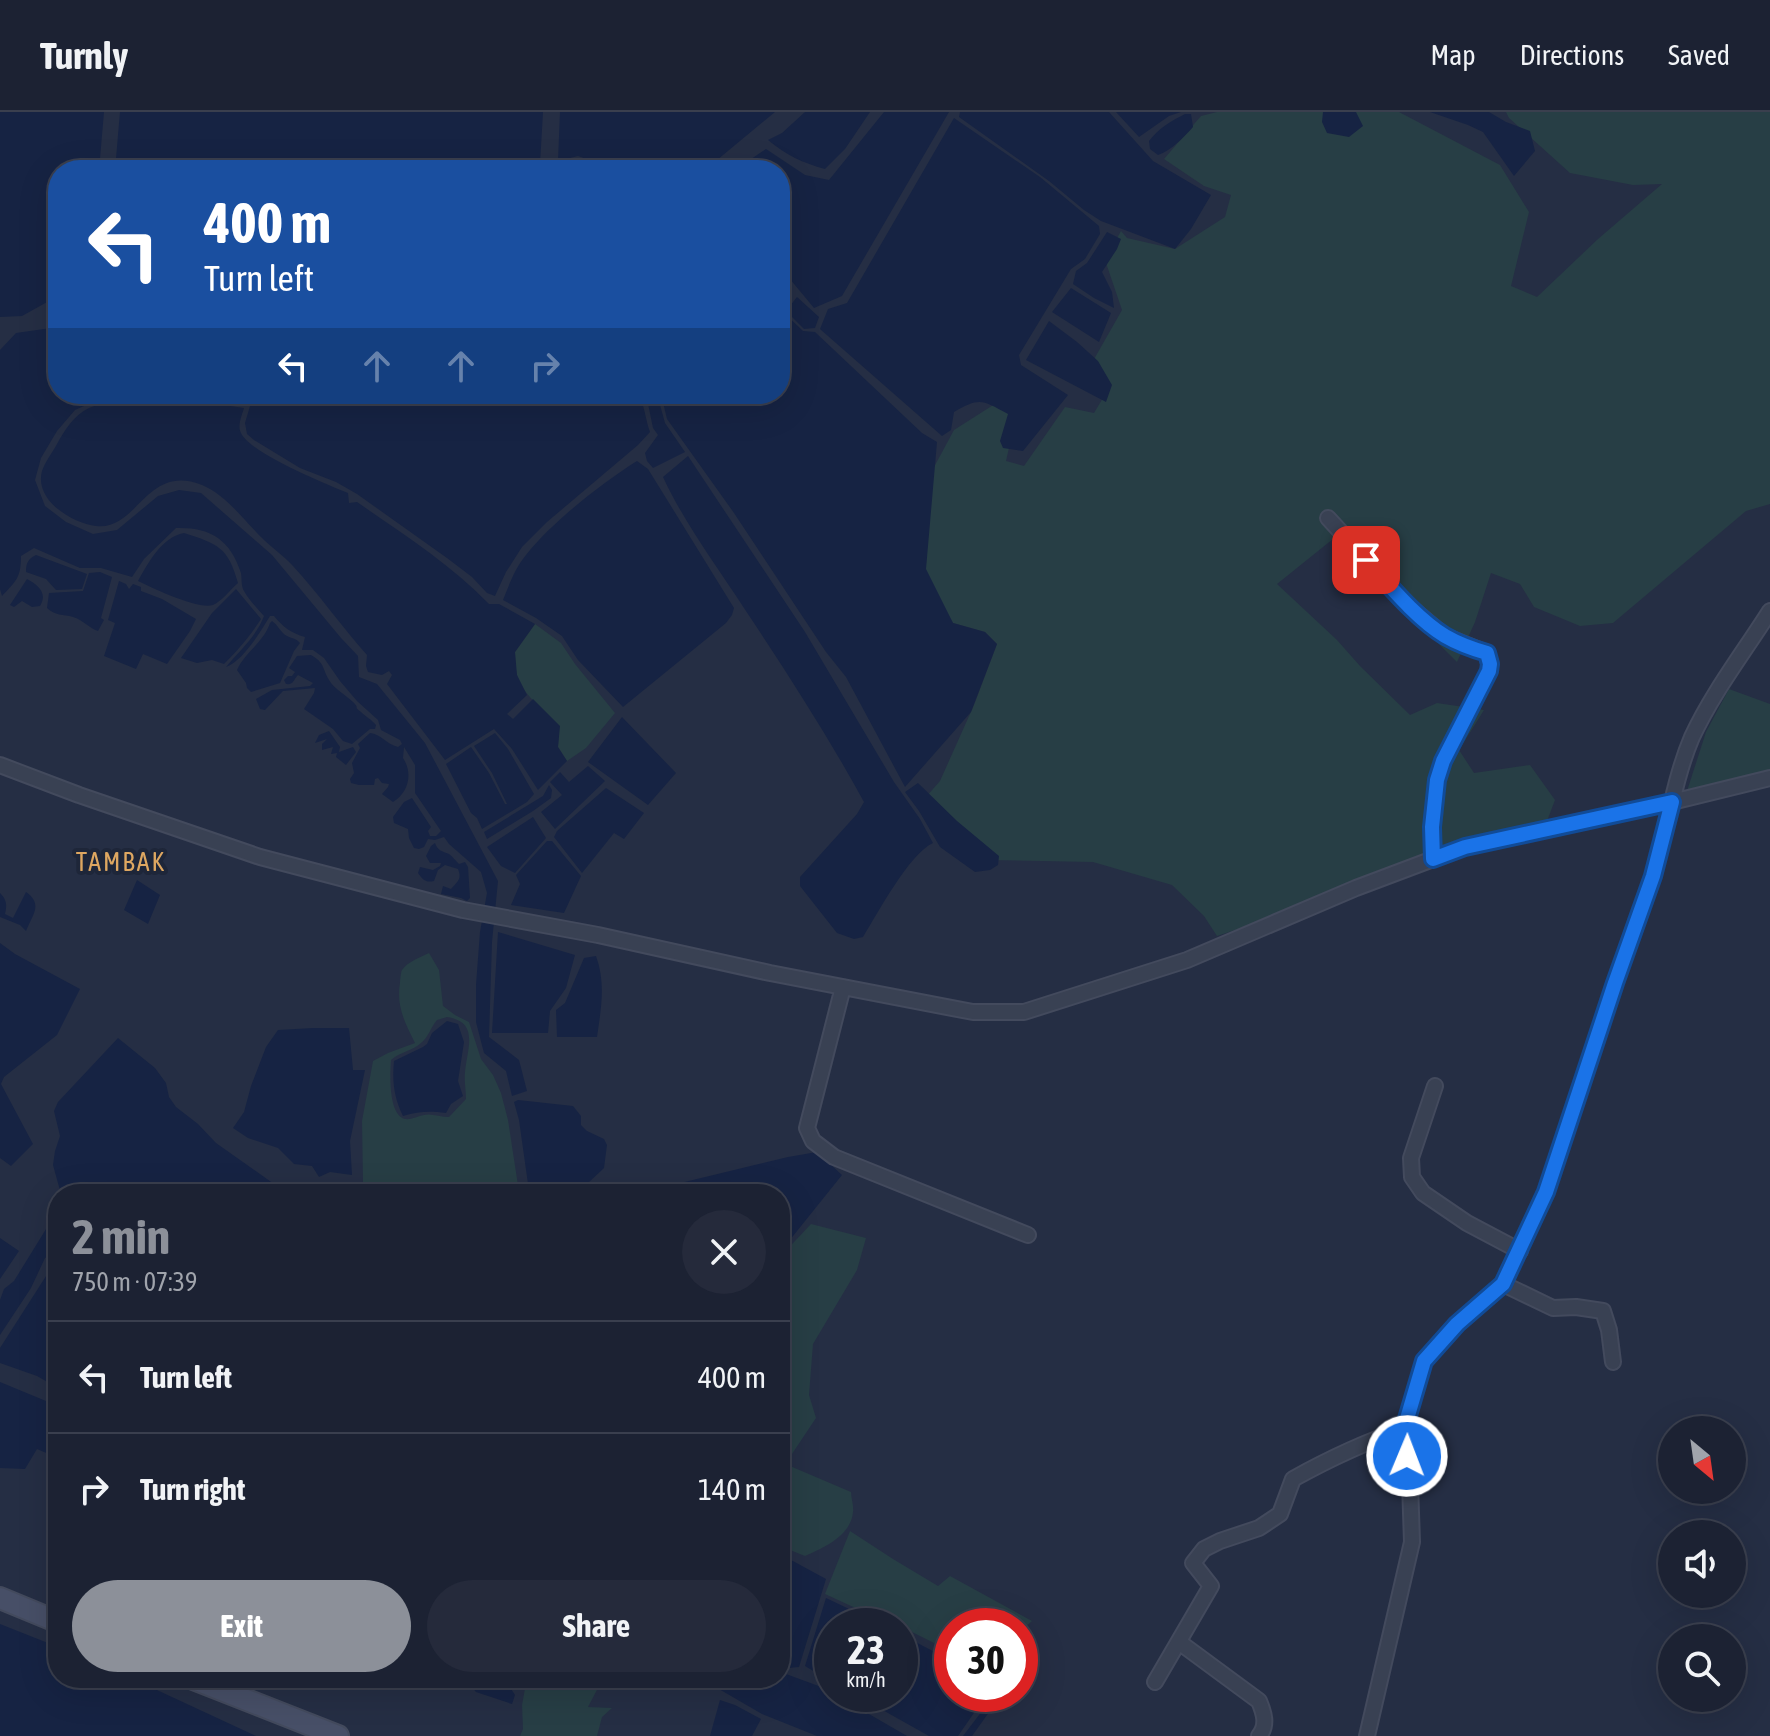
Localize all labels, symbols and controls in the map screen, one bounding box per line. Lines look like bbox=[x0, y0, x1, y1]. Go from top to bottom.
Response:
text: Turnly bbox=[40, 34, 128, 77]
text: Map bbox=[1431, 39, 1476, 71]
text: Directions bbox=[1520, 39, 1624, 71]
text: Saved bbox=[1668, 39, 1730, 71]
text: 400 m bbox=[204, 191, 331, 255]
icon: left bbox=[72, 192, 176, 296]
text: Turn left bbox=[204, 257, 314, 299]
icon: left bbox=[271, 344, 315, 388]
icon: ahead bbox=[355, 344, 399, 388]
icon: ahead bbox=[439, 344, 483, 388]
icon: right bbox=[523, 344, 567, 388]
pin bbox=[1332, 526, 1400, 594]
icon: arrive bbox=[1344, 538, 1388, 582]
district label: TAMBAK bbox=[76, 847, 166, 877]
text: 2 min bbox=[72, 1209, 170, 1264]
button: close bbox=[682, 1210, 766, 1294]
text: 750 m · 07:39 bbox=[72, 1267, 197, 1297]
icon: left bbox=[72, 1355, 116, 1399]
text: Turn left bbox=[140, 1360, 232, 1394]
text: 400 m bbox=[698, 1360, 766, 1394]
position arrow bbox=[1365, 1414, 1449, 1498]
north arrow bbox=[1658, 1416, 1746, 1504]
map controls bbox=[1658, 1416, 1746, 1712]
icon: right bbox=[72, 1467, 116, 1511]
text: Turn right bbox=[140, 1472, 246, 1506]
text: 140 m bbox=[698, 1472, 766, 1506]
button: sound bbox=[1658, 1520, 1746, 1608]
button: Exit bbox=[72, 1580, 411, 1672]
button: Share bbox=[427, 1580, 766, 1672]
speed limit sign: 30 bbox=[934, 1608, 1038, 1712]
button: search bbox=[1658, 1624, 1746, 1712]
text: 23 bbox=[847, 1627, 885, 1672]
text: km/h bbox=[846, 1668, 886, 1691]

